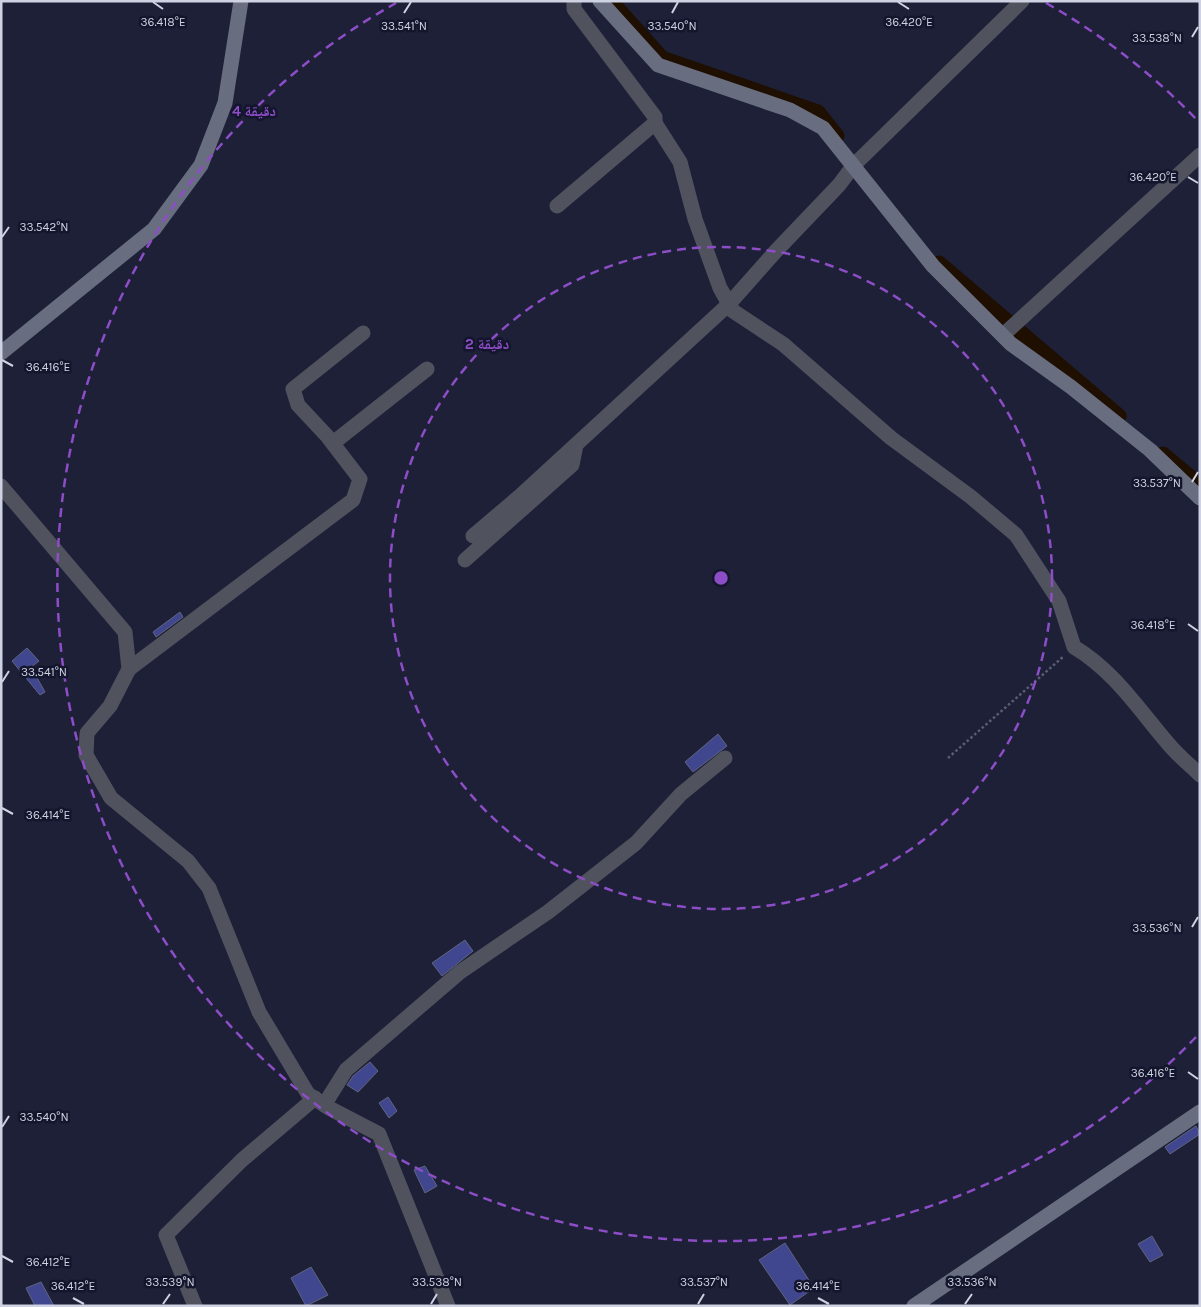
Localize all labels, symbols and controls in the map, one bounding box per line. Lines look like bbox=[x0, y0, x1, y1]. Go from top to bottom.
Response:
text: 36.418°E bbox=[141, 15, 185, 29]
text: 36.420°E bbox=[885, 15, 933, 29]
text: 33.541°N bbox=[381, 19, 427, 33]
text: 33.540°N bbox=[647, 19, 697, 33]
text: 33.538°N bbox=[1132, 31, 1182, 45]
text: 4 دقيقة bbox=[232, 102, 276, 120]
text: 36.420°E bbox=[1129, 170, 1177, 184]
text: 33.542°N bbox=[19, 220, 69, 234]
text: 2 دقيقة bbox=[465, 335, 509, 353]
text: 36.416°E bbox=[26, 360, 70, 374]
text: 33.537°N bbox=[1133, 476, 1181, 490]
centre of rings bbox=[712, 569, 730, 587]
text: 36.418°E bbox=[1131, 618, 1175, 632]
text: 33.541°N bbox=[21, 665, 67, 679]
text: 36.414°E bbox=[26, 808, 70, 822]
text: 33.536°N bbox=[1132, 921, 1182, 935]
text: 36.416°E bbox=[1131, 1066, 1175, 1080]
text: 33.540°N bbox=[19, 1110, 69, 1124]
text: 36.412°E bbox=[26, 1255, 70, 1269]
text: 33.539°N bbox=[145, 1275, 195, 1289]
text: 33.538°N bbox=[412, 1275, 462, 1289]
text: 33.537°N bbox=[680, 1275, 728, 1289]
text: 33.536°N bbox=[947, 1275, 997, 1289]
text: 36.412°E bbox=[51, 1279, 95, 1293]
text: 36.414°E bbox=[796, 1279, 840, 1293]

